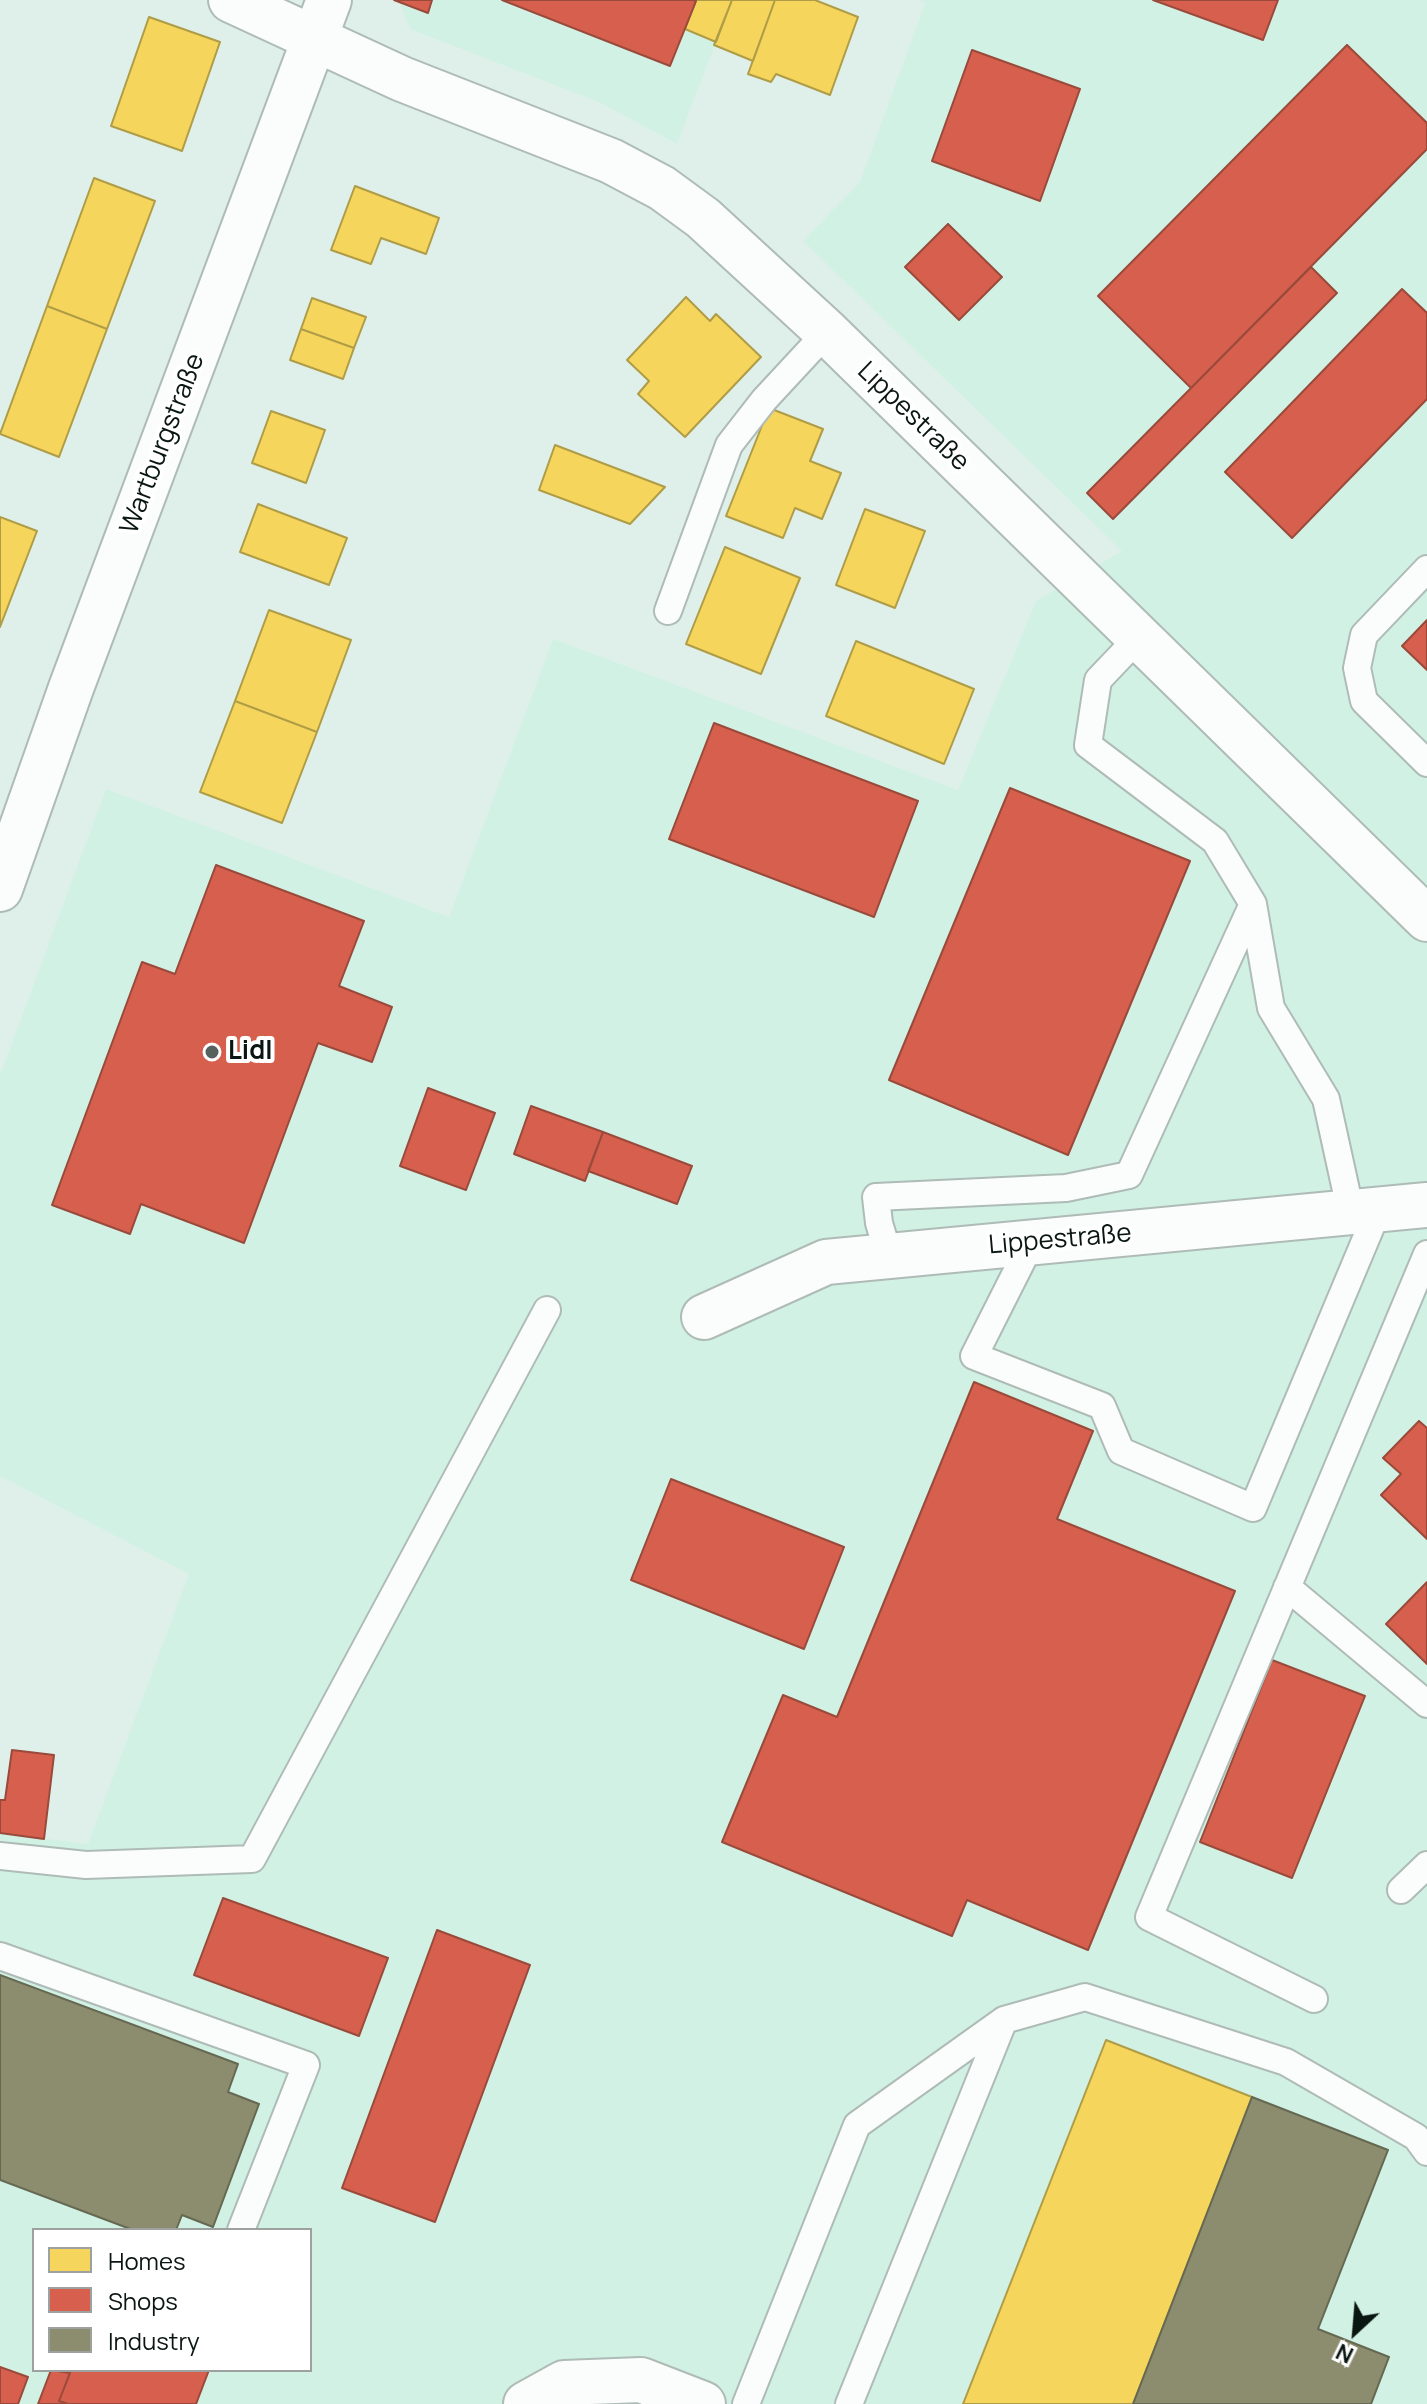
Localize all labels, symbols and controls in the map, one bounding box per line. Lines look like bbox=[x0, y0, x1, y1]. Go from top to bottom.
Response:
street label: Wartburgstraße bbox=[114, 349, 212, 539]
street label: Lippestraße bbox=[851, 356, 975, 478]
place label: Lidl bbox=[228, 1036, 272, 1068]
marker: Lidl bbox=[203, 1043, 221, 1061]
street label: Lippestraße bbox=[987, 1218, 1133, 1262]
legend bbox=[32, 2228, 312, 2372]
text: Homes bbox=[108, 2244, 186, 2277]
text: Shops bbox=[108, 2284, 178, 2317]
north arrow bbox=[1315, 2292, 1395, 2372]
text: Industry bbox=[108, 2324, 200, 2357]
text: N bbox=[1331, 2337, 1358, 2371]

